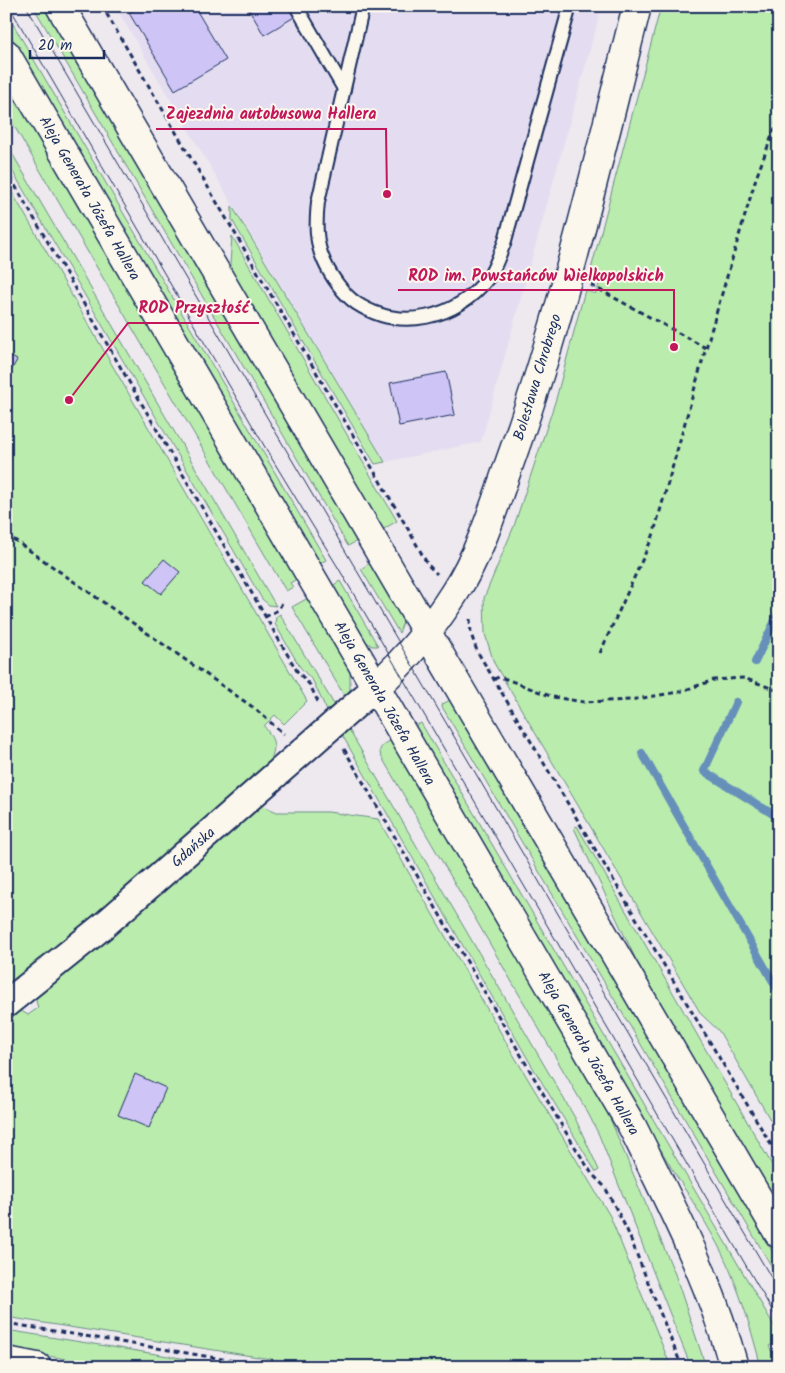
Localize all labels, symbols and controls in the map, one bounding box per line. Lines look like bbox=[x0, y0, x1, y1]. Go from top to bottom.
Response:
scale bar bbox=[30, 28, 104, 60]
text: 20 m bbox=[38, 34, 72, 58]
callout: Zajezdnia autobusowa Hallera bbox=[156, 98, 386, 129]
text: Zajezdnia autobusowa Hallera bbox=[166, 102, 376, 127]
street label: Aleja Generała Józefa Hallera bbox=[32, 112, 146, 285]
callout: ROD im. Powstańców Wielkopolskich bbox=[398, 259, 674, 290]
text: ROD im. Powstańców Wielkopolskich bbox=[408, 264, 664, 289]
callout: ROD Przyszłość bbox=[128, 292, 259, 323]
text: ROD Przyszłość bbox=[139, 296, 251, 321]
street label: Bolesława Chrobrego bbox=[507, 311, 569, 443]
street label: Aleja Generała Józefa Hallera bbox=[327, 617, 441, 790]
street label: Gdańska bbox=[166, 822, 221, 874]
street label: Aleja Generała Józefa Hallera bbox=[531, 967, 645, 1140]

